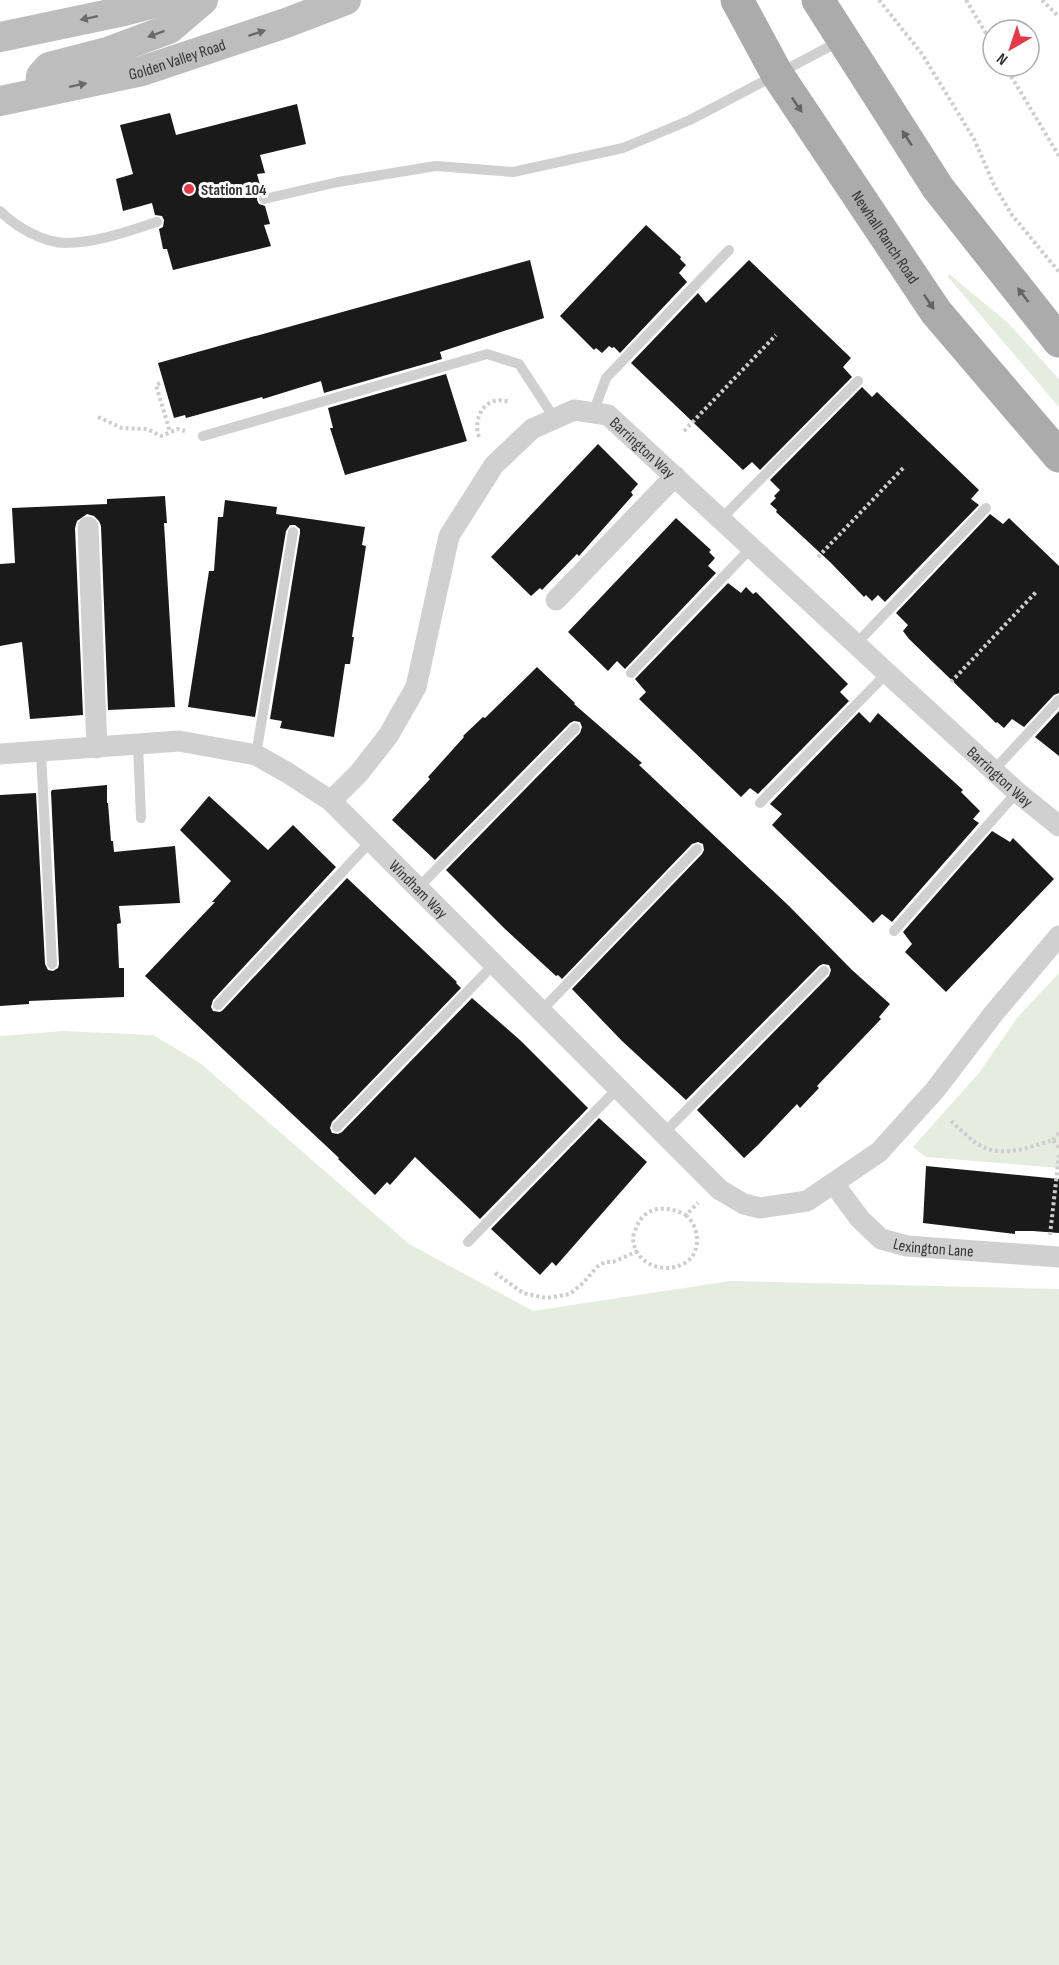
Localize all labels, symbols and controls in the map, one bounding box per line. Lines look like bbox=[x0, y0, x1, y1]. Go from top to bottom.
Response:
one-way arrow bbox=[80, 14, 98, 24]
north arrow bbox=[981, 18, 1041, 78]
one-way arrow bbox=[248, 28, 266, 37]
one-way arrow bbox=[147, 30, 165, 39]
street label: Golden Valley Road bbox=[127, 36, 228, 85]
text: N bbox=[993, 48, 1012, 69]
one-way arrow bbox=[69, 80, 88, 89]
one-way arrow bbox=[791, 97, 802, 113]
one-way arrow bbox=[901, 130, 912, 146]
place label: Station 104 bbox=[201, 181, 267, 200]
marker: Station 104 bbox=[182, 182, 196, 196]
street label: Newhall Ranch Road bbox=[847, 188, 922, 288]
one-way arrow bbox=[1017, 287, 1029, 302]
one-way arrow bbox=[924, 294, 935, 310]
street label: Barrington Way bbox=[605, 414, 678, 483]
street label: Barrington Way bbox=[963, 743, 1036, 812]
street label: Windham Way bbox=[385, 857, 451, 923]
street label: Lexington Lane bbox=[891, 1235, 974, 1262]

